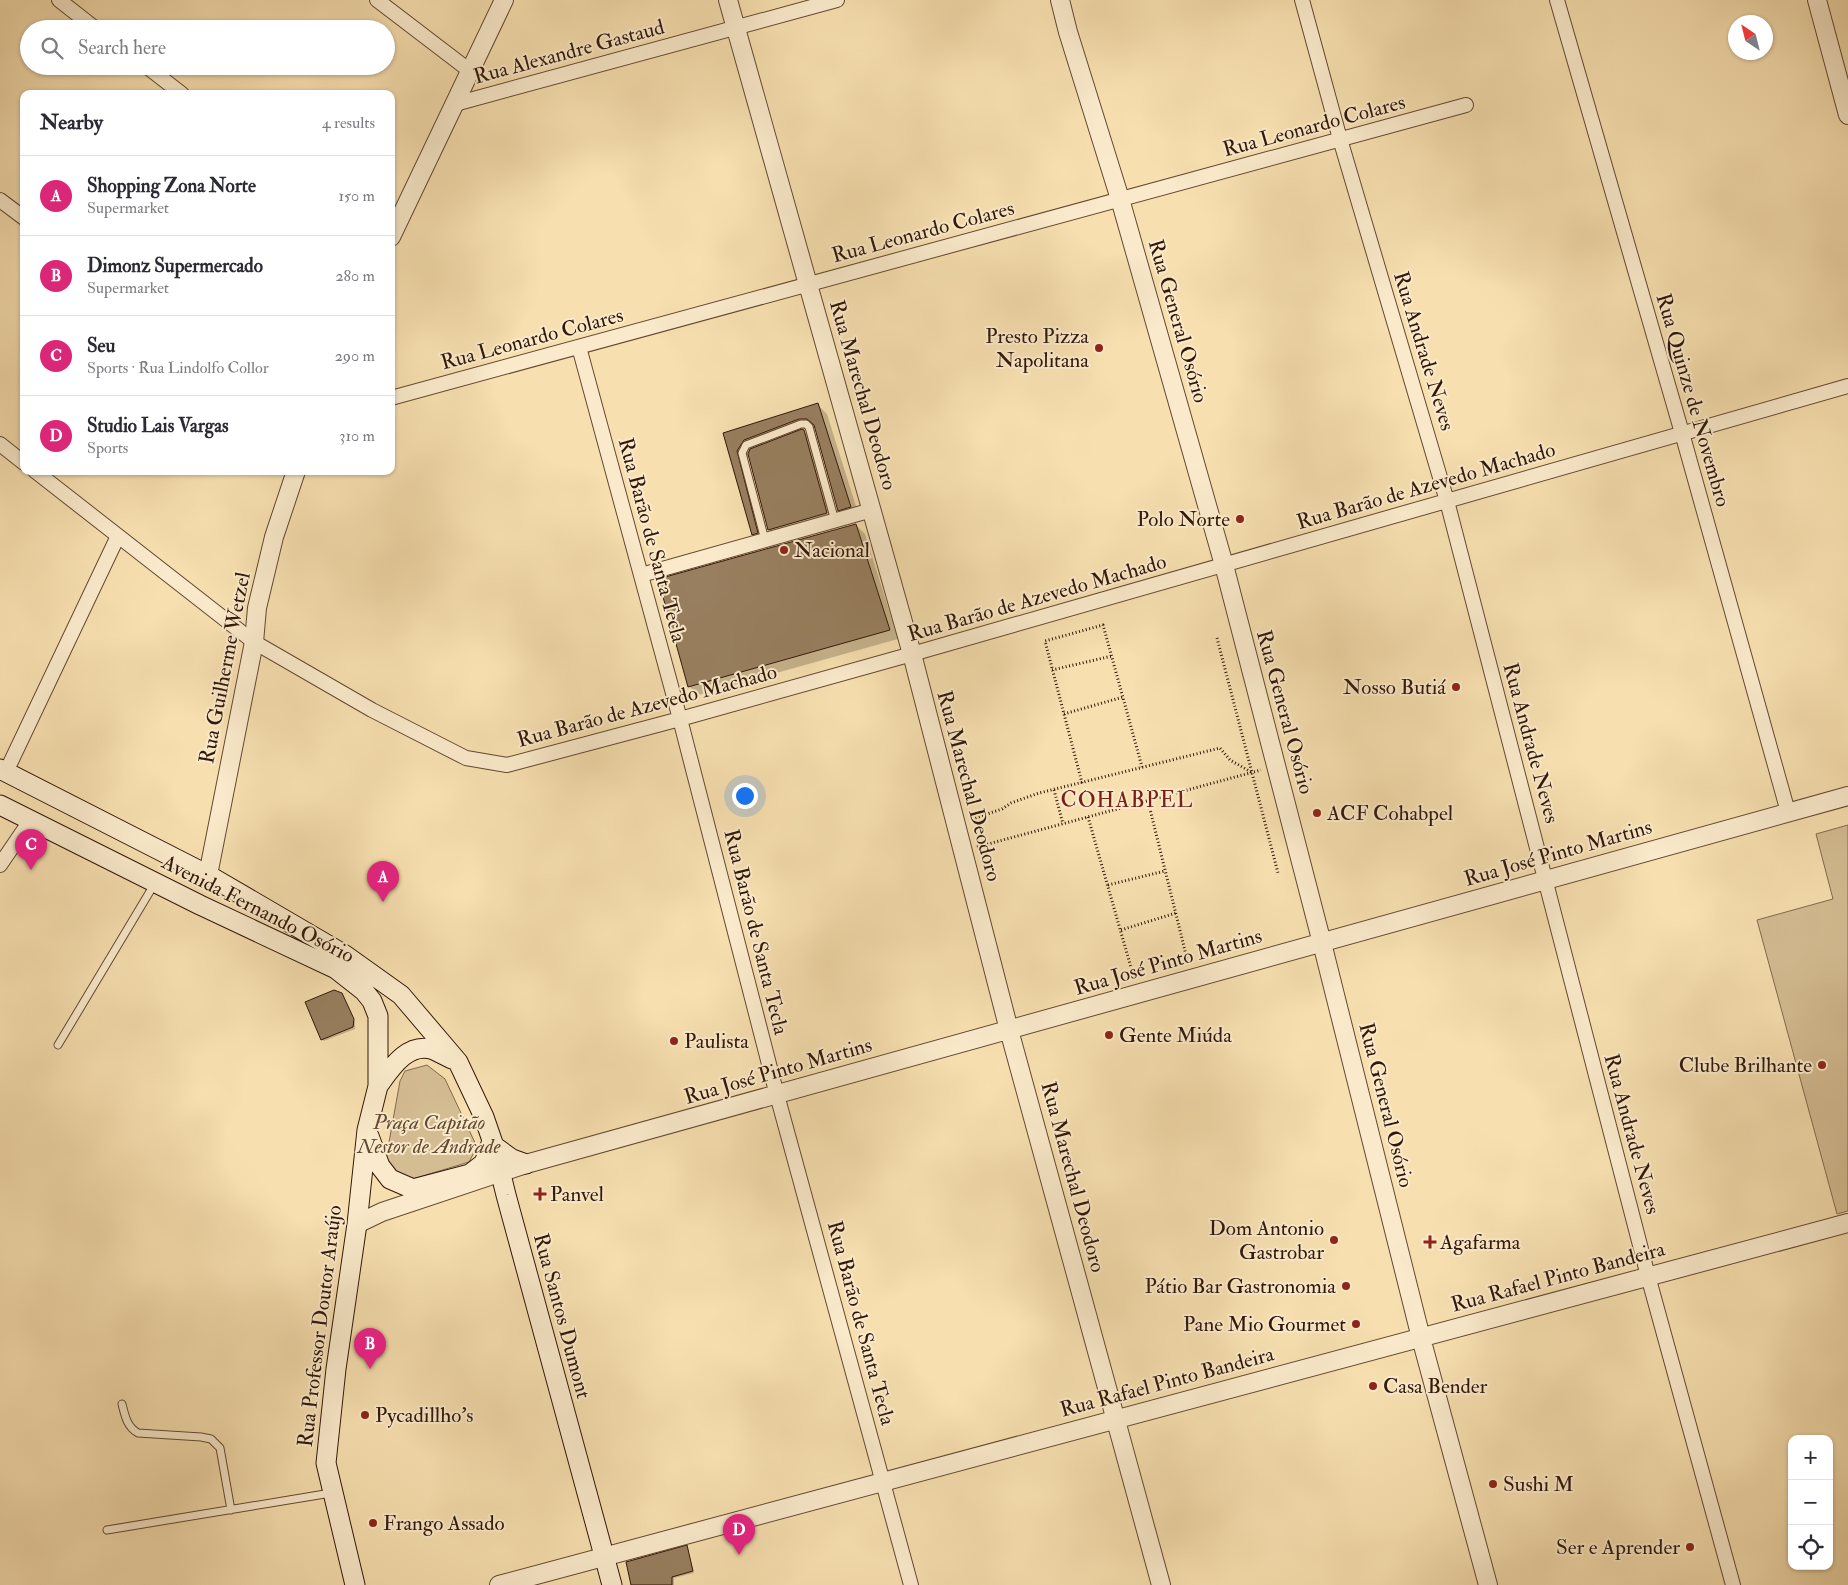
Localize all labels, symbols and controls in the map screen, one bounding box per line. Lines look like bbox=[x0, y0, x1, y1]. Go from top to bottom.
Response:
street label: Rua Alexandre Gastaud bbox=[471, 13, 668, 90]
north arrow bbox=[1728, 15, 1773, 60]
search box bbox=[20, 20, 395, 75]
icon: search bbox=[38, 34, 66, 62]
text: Search here bbox=[78, 36, 166, 60]
street label: Rua Leonardo Colares bbox=[1220, 89, 1408, 163]
text: Nearby bbox=[40, 109, 103, 136]
text: 4 results bbox=[322, 113, 375, 133]
text: Shopping Zona Norte bbox=[87, 174, 256, 198]
text: A bbox=[51, 186, 61, 206]
text: 150 m bbox=[338, 186, 375, 206]
street label: Rua Leonardo Colares bbox=[829, 195, 1017, 269]
text: Supermarket bbox=[87, 198, 169, 218]
street label: Rua General Osório bbox=[1142, 236, 1214, 406]
text: Dimonz Supermercado bbox=[87, 254, 263, 278]
text: B bbox=[51, 266, 61, 286]
text: 280 m bbox=[335, 266, 375, 286]
street label: Rua Andrade Neves bbox=[1387, 268, 1461, 434]
text: Supermarket bbox=[87, 278, 169, 298]
street label: Rua Quinze de Novembro bbox=[1650, 290, 1736, 510]
street label: Rua Marechal Deodoro bbox=[823, 297, 903, 493]
street label: Rua Leonardo Colares bbox=[438, 302, 626, 376]
place label: Presto Pizza Napolitana bbox=[985, 323, 1089, 374]
text: Seu bbox=[87, 334, 115, 358]
marker: Presto Pizza Napolitana bbox=[1093, 342, 1105, 354]
text: C bbox=[50, 346, 62, 366]
text: 290 m bbox=[335, 346, 375, 366]
text: Sports · Rua Lindolfo Collor bbox=[87, 358, 269, 378]
text: Studio Lais Vargas bbox=[87, 414, 229, 438]
text: D bbox=[49, 426, 63, 446]
text: 310 m bbox=[339, 426, 375, 446]
street label: Rua Barão de Santa Tecla bbox=[612, 435, 692, 646]
street label: Rua Barão de Azevedo Machado bbox=[1294, 436, 1558, 536]
text: Sports bbox=[87, 438, 128, 458]
place label: Polo Norte bbox=[1137, 506, 1230, 533]
marker: Polo Norte bbox=[1234, 513, 1246, 525]
place label: Nacional bbox=[794, 537, 870, 564]
marker: Nacional bbox=[778, 544, 790, 556]
street label: Rua Barão de Azevedo Machado bbox=[905, 548, 1169, 648]
street label: Rua Guilherme Wetzel bbox=[193, 569, 257, 766]
street label: Rua General Osório bbox=[1250, 627, 1320, 797]
street label: Rua Barão de Azevedo Machado bbox=[514, 658, 780, 754]
street label: Rua Andrade Neves bbox=[1497, 660, 1565, 826]
place label: Nosso Butiá bbox=[1343, 674, 1446, 701]
marker: Nosso Butiá bbox=[1450, 681, 1462, 693]
street label: Rua Marechal Deodoro bbox=[931, 688, 1007, 884]
your location bbox=[732, 783, 758, 809]
district label: COHABPEL bbox=[1061, 786, 1193, 814]
place label: ACF Cohabpel bbox=[1326, 800, 1454, 827]
marker: ACF Cohabpel bbox=[1311, 807, 1323, 819]
street label: Rua José Pinto Martins bbox=[1461, 813, 1655, 893]
street label: Rua Barão de Santa Tecla bbox=[717, 826, 795, 1038]
pin: C bbox=[15, 829, 47, 870]
street label: Avenida Fernando Osório bbox=[156, 848, 359, 969]
pin: A bbox=[367, 861, 399, 902]
street label: Rua José Pinto Martins bbox=[1071, 922, 1265, 1002]
street label: Rua General Osório bbox=[1352, 1020, 1420, 1190]
place label: Gente Miúda bbox=[1119, 1022, 1232, 1049]
place label: Paulista bbox=[684, 1028, 749, 1055]
marker: Gente Miúda bbox=[1103, 1029, 1115, 1041]
street label: Rua José Pinto Martins bbox=[681, 1031, 875, 1111]
marker: Paulista bbox=[668, 1035, 680, 1047]
street label: Rua Andrade Neves bbox=[1598, 1051, 1666, 1217]
place label: Clube Brilhante bbox=[1679, 1052, 1812, 1079]
marker: Clube Brilhante bbox=[1816, 1059, 1828, 1071]
street label: Rua Marechal Deodoro bbox=[1035, 1079, 1111, 1275]
park label: Praça Capitão Nestor de Andrade bbox=[356, 1109, 502, 1160]
place label: Panvel bbox=[550, 1181, 605, 1208]
marker: Panvel bbox=[534, 1188, 546, 1200]
street label: Rua Professor Doutor Araújo bbox=[292, 1203, 348, 1449]
place label: Dom Antonio Gastrobar bbox=[1209, 1215, 1324, 1266]
street label: Rua Barão de Santa Tecla bbox=[821, 1218, 901, 1429]
place label: Agafarma bbox=[1439, 1229, 1521, 1256]
street label: Rua Santos Dumont bbox=[527, 1230, 597, 1402]
marker: Dom Antonio Gastrobar bbox=[1328, 1234, 1340, 1246]
street label: Rua Rafael Pinto Bandeira bbox=[1448, 1235, 1668, 1319]
marker: Agafarma bbox=[1424, 1236, 1436, 1248]
place label: Pátio Bar Gastronomia bbox=[1145, 1273, 1336, 1300]
marker: Pátio Bar Gastronomia bbox=[1340, 1280, 1352, 1292]
place label: Pane Mio Gourmet bbox=[1183, 1311, 1346, 1338]
marker: Pane Mio Gourmet bbox=[1350, 1318, 1362, 1330]
pin: B bbox=[354, 1328, 386, 1369]
street label: Rua Rafael Pinto Bandeira bbox=[1057, 1340, 1277, 1424]
place label: Casa Bender bbox=[1383, 1373, 1488, 1400]
marker: Casa Bender bbox=[1367, 1380, 1379, 1392]
place label: Pycadillho's bbox=[375, 1402, 473, 1429]
marker: Pycadillho's bbox=[359, 1409, 371, 1421]
map controls bbox=[1788, 1435, 1833, 1570]
button: + bbox=[1788, 1435, 1833, 1480]
place label: Sushi M bbox=[1503, 1471, 1574, 1498]
marker: Sushi M bbox=[1487, 1478, 1499, 1490]
button: − bbox=[1788, 1480, 1833, 1525]
place label: Frango Assado bbox=[383, 1510, 505, 1537]
pin: D bbox=[723, 1514, 755, 1555]
marker: Frango Assado bbox=[367, 1517, 379, 1529]
button: locate bbox=[1788, 1525, 1833, 1570]
place label: Ser e Aprender bbox=[1556, 1534, 1680, 1561]
marker: Ser e Aprender bbox=[1684, 1541, 1696, 1553]

